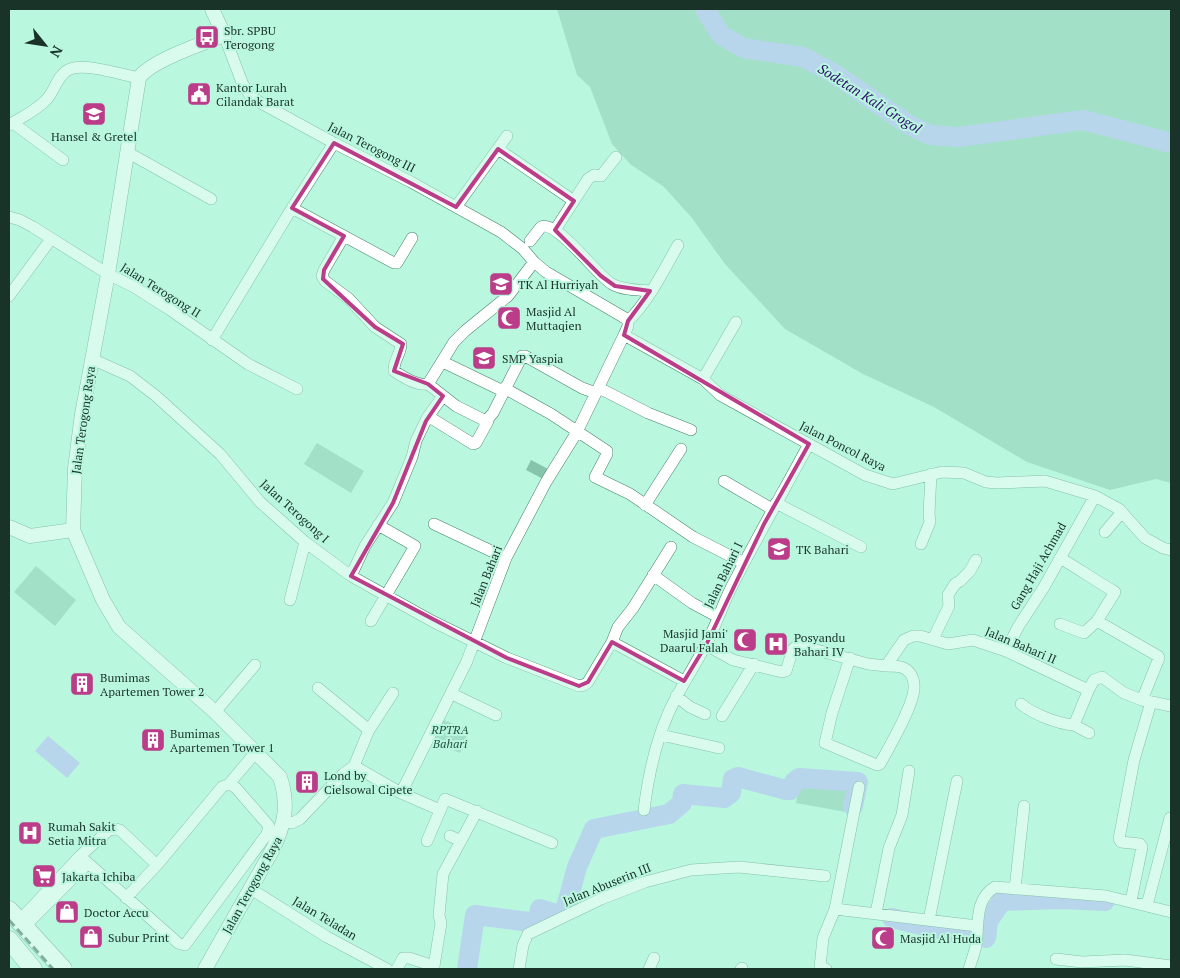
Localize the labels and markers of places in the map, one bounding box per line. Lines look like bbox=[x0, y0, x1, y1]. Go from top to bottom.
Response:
place label: Sbr. SPBU Terogong bbox=[224, 23, 276, 52]
bus stop icon: Sbr. SPBU Terogong bbox=[194, 24, 220, 50]
place label: Kantor Lurah Cilandak Barat bbox=[216, 80, 295, 109]
public building icon: Kantor Lurah Cilandak Barat bbox=[186, 81, 212, 107]
school or university icon: Hansel & Gretel bbox=[81, 101, 107, 127]
place label: Hansel & Gretel bbox=[51, 129, 137, 144]
school or university icon: TK Al Hurriyah bbox=[488, 271, 514, 297]
place label: TK Al Hurriyah bbox=[518, 277, 598, 292]
place label: Masjid Al Muttaqien bbox=[526, 304, 582, 333]
mosque icon: Masjid Al Muttaqien bbox=[496, 305, 522, 331]
school or university icon: SMP Yaspia bbox=[471, 345, 497, 371]
place label: SMP Yaspia bbox=[502, 351, 563, 366]
school or university icon: TK Bahari bbox=[766, 536, 792, 562]
place label: TK Bahari bbox=[796, 542, 849, 557]
place label: Masjid Jami' Daarul Falah bbox=[660, 626, 728, 655]
mosque icon: Masjid Jami' Daarul Falah bbox=[732, 627, 758, 653]
place label: Posyandu Bahari IV bbox=[794, 630, 846, 659]
hospital icon: Posyandu Bahari IV bbox=[763, 631, 789, 657]
place label: Bumimas Apartemen Tower 2 bbox=[100, 670, 204, 699]
building icon: Bumimas Apartemen Tower 2 bbox=[69, 671, 95, 697]
place label: Bumimas Apartemen Tower 1 bbox=[170, 726, 274, 755]
building icon: Bumimas Apartemen Tower 1 bbox=[140, 727, 166, 753]
place label: Lond by Cielsowal Cipete bbox=[324, 768, 413, 797]
building icon: Lond by Cielsowal Cipete bbox=[294, 769, 320, 795]
place label: Rumah Sakit Setia Mitra bbox=[48, 819, 116, 848]
hospital icon: Rumah Sakit Setia Mitra bbox=[17, 820, 43, 846]
supermarket icon: Jakarta Ichiba bbox=[31, 863, 57, 889]
place label: Jakarta Ichiba bbox=[62, 869, 136, 884]
shop icon: Doctor Accu bbox=[54, 899, 80, 925]
place label: Doctor Accu bbox=[84, 905, 149, 920]
shop icon: Subur Print bbox=[78, 924, 104, 950]
mosque icon: Masjid Al Huda bbox=[870, 925, 896, 951]
place label: Subur Print bbox=[108, 930, 170, 945]
place label: Masjid Al Huda bbox=[900, 931, 981, 946]

